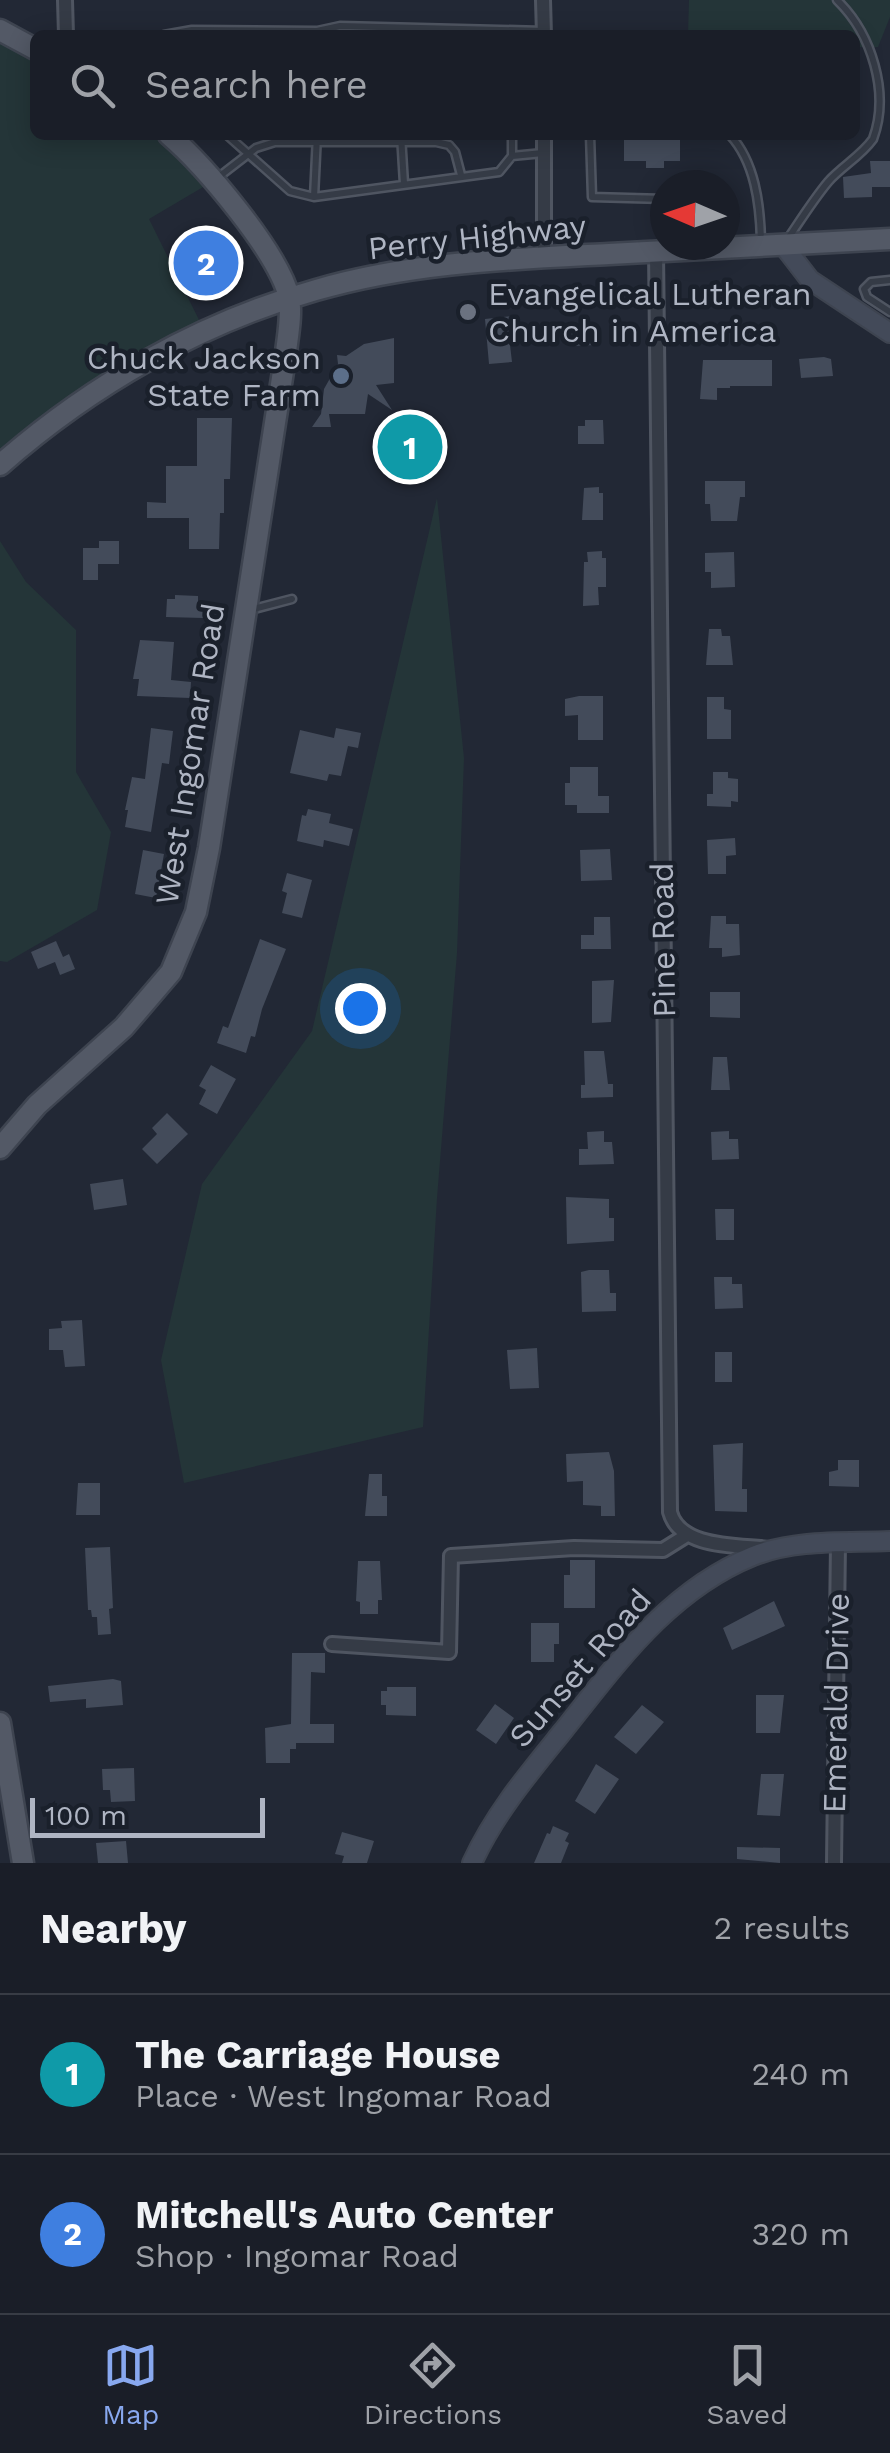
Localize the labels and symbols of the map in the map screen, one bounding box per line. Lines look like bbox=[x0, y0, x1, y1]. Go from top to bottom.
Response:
north arrow bbox=[650, 170, 740, 260]
street label: Perry Highway bbox=[366, 207, 588, 267]
pin: 2 bbox=[174, 226, 238, 300]
place label: Evangelical Lutheran Church in America bbox=[488, 275, 812, 350]
marker: Evangelical Lutheran Church in America bbox=[457, 301, 479, 323]
place label: Chuck Jackson State Farm bbox=[87, 339, 321, 414]
marker: Chuck Jackson State Farm bbox=[330, 365, 352, 387]
pin: 1 bbox=[378, 410, 442, 484]
street label: West Ingomar Road bbox=[147, 601, 233, 907]
street label: Pine Road bbox=[643, 862, 683, 1018]
your location bbox=[335, 983, 386, 1034]
street label: Sunset Road bbox=[501, 1581, 659, 1755]
street label: Emerald Drive bbox=[815, 1592, 857, 1814]
scale bar bbox=[30, 1793, 265, 1838]

